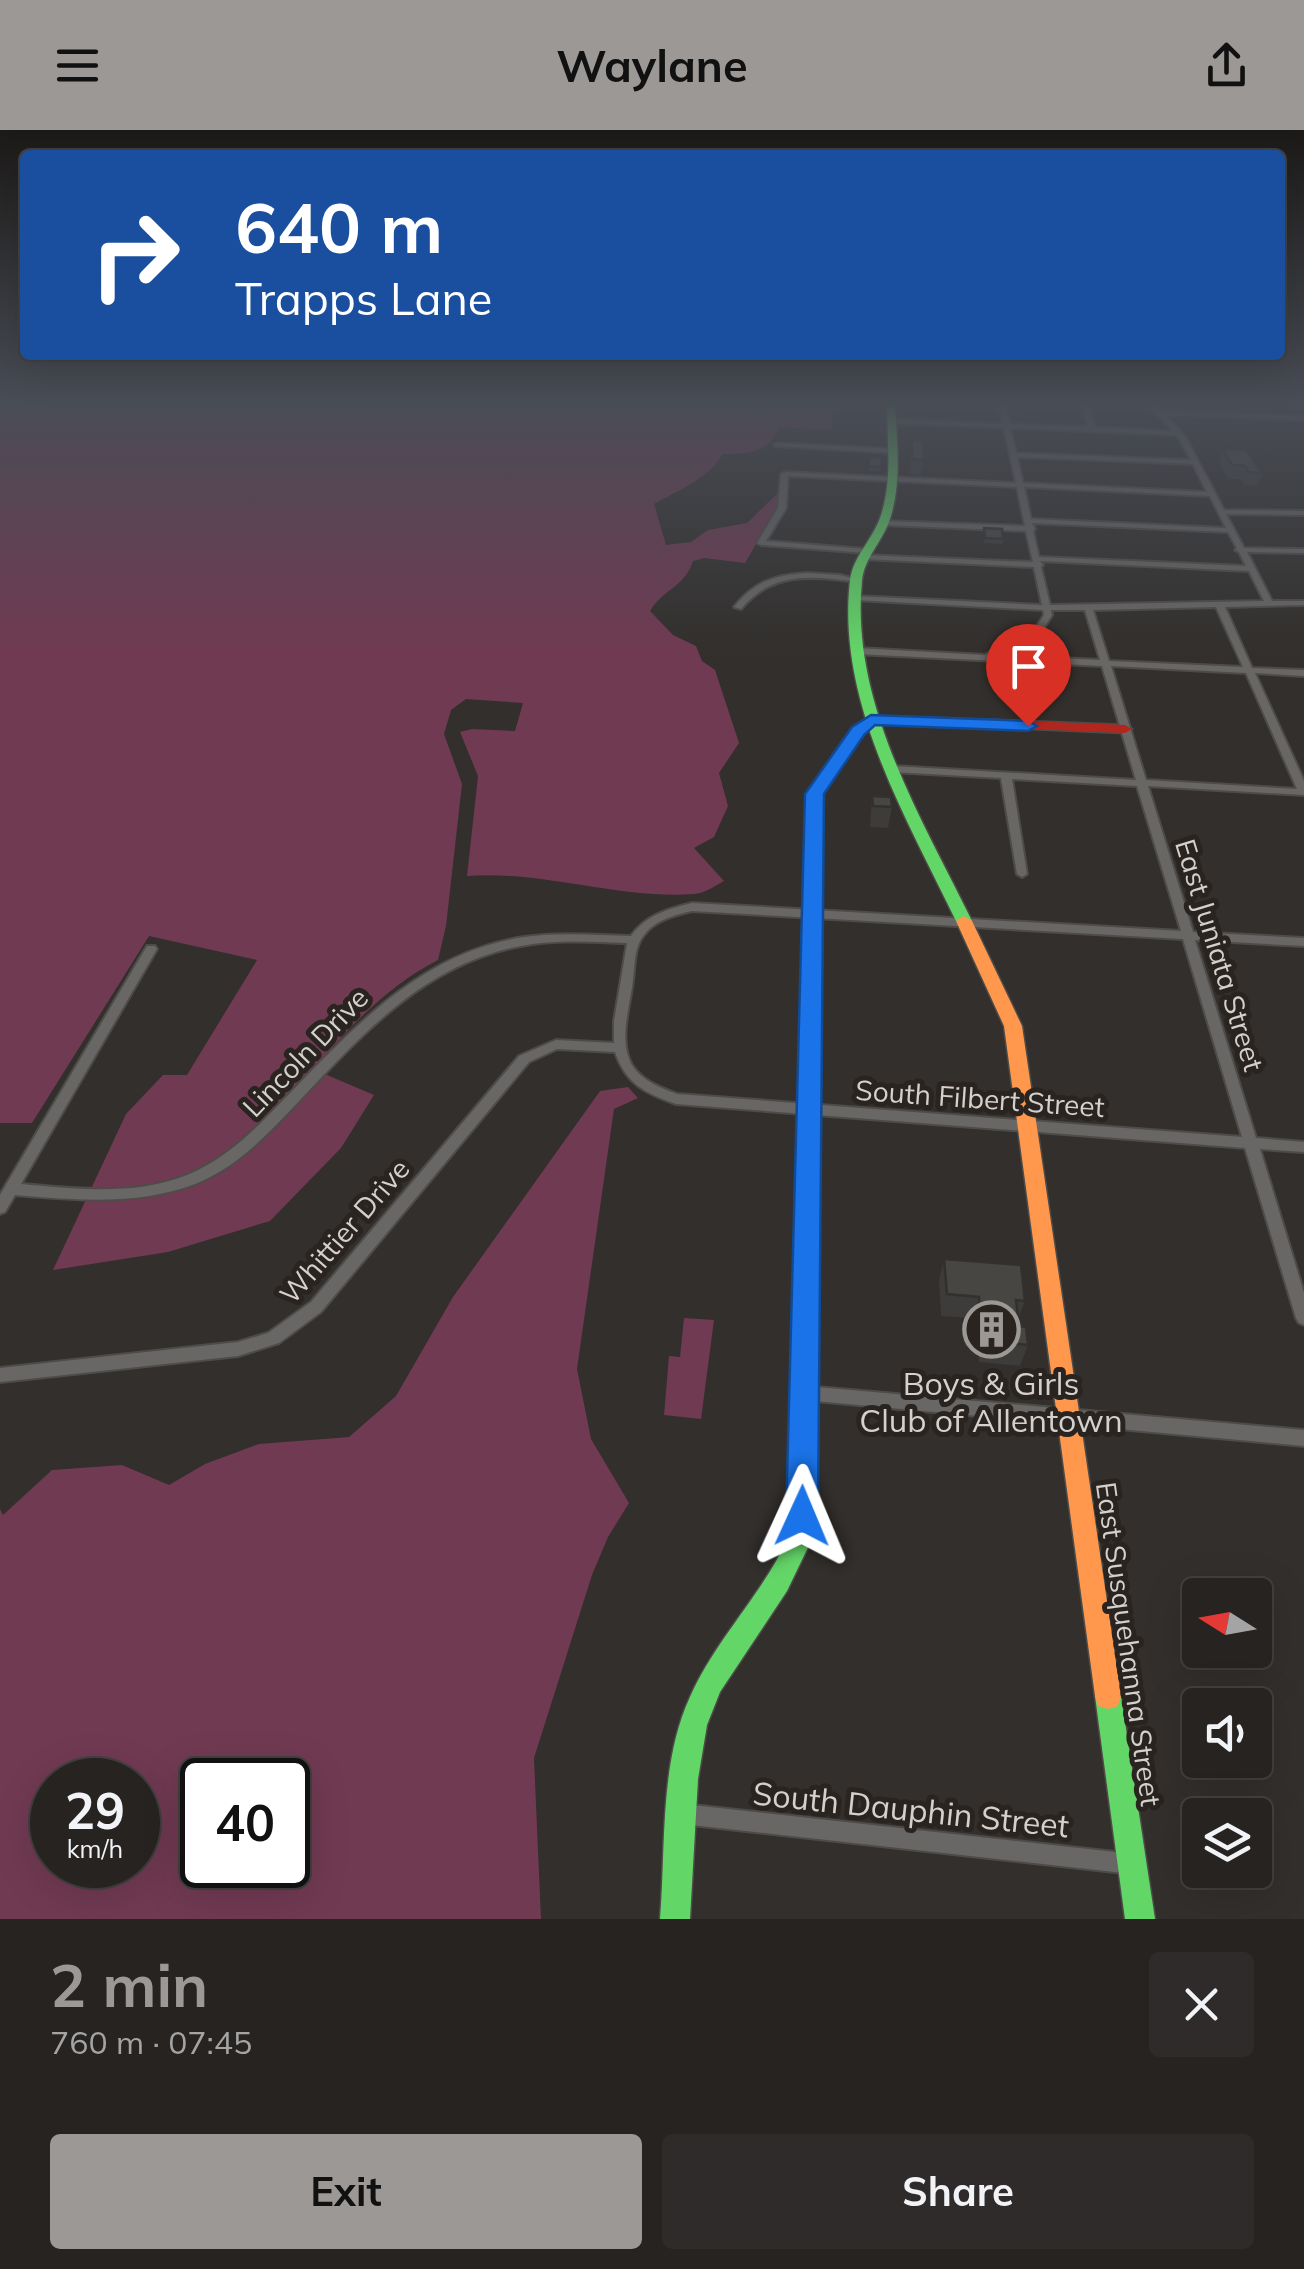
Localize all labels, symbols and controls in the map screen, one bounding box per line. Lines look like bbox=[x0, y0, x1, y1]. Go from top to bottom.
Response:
text: Waylane bbox=[556, 37, 748, 93]
icon: menu bbox=[50, 38, 105, 93]
icon: share bbox=[1199, 38, 1254, 93]
text: 640 m bbox=[235, 183, 443, 271]
icon: right bbox=[70, 190, 200, 320]
text: Trapps Lane bbox=[235, 270, 492, 326]
pin bbox=[986, 624, 1071, 727]
icon: arrive bbox=[1001, 639, 1056, 694]
street label: East Juniata Street bbox=[1168, 835, 1272, 1075]
street label: Lincoln Drive bbox=[235, 980, 375, 1124]
street label: South Filbert Street bbox=[854, 1072, 1106, 1124]
street label: Whittier Drive bbox=[272, 1151, 416, 1311]
building icon: Boys & Girls Club of Allentown bbox=[961, 1299, 1021, 1359]
place label: Boys & Girls Club of Allentown bbox=[859, 1363, 1123, 1440]
position arrow bbox=[750, 1464, 854, 1568]
street label: East Susquehanna Street bbox=[1089, 1480, 1169, 1809]
north arrow bbox=[1182, 1578, 1272, 1668]
map controls bbox=[1182, 1578, 1272, 1888]
button: sound bbox=[1182, 1688, 1272, 1778]
speed limit sign: 40 bbox=[180, 1758, 310, 1888]
street label: South Dauphin Street bbox=[751, 1773, 1071, 1845]
text: 29 bbox=[65, 1779, 125, 1842]
button: layers bbox=[1182, 1798, 1272, 1888]
text: km/h bbox=[67, 1833, 123, 1864]
text: 2 min bbox=[50, 1947, 208, 2022]
button: close bbox=[1149, 1952, 1254, 2057]
text: 760 m · 07:45 bbox=[50, 2022, 252, 2062]
button: Exit bbox=[50, 2134, 642, 2249]
button: Share bbox=[662, 2134, 1254, 2249]

